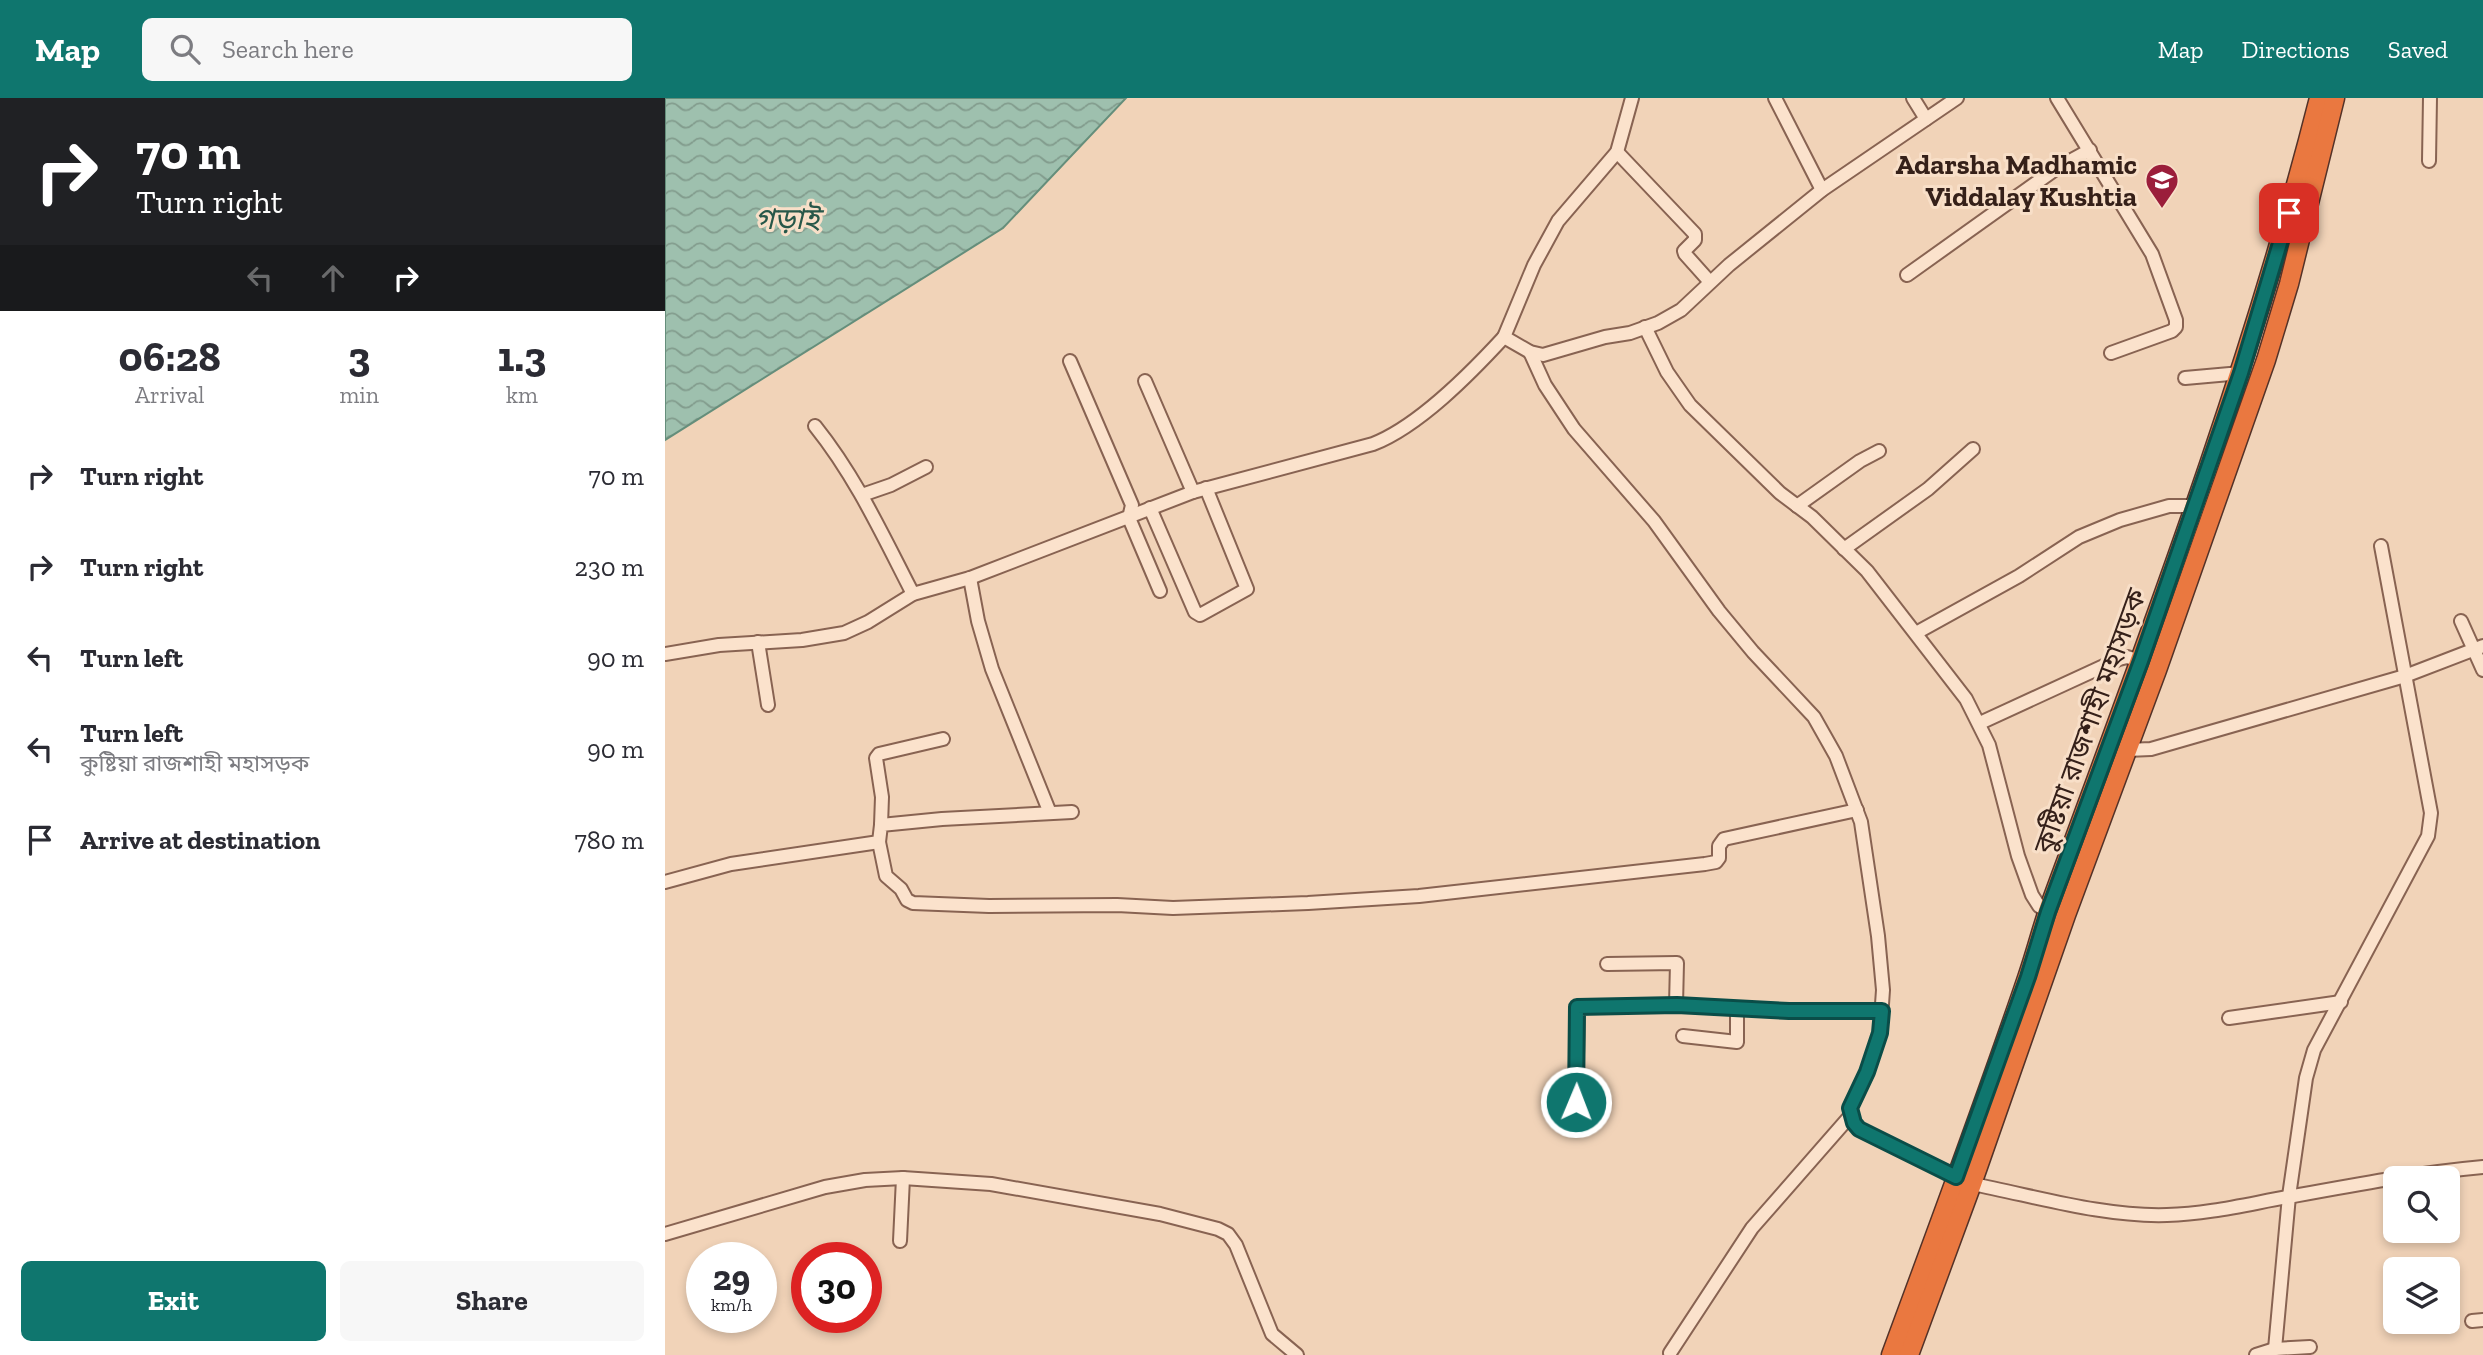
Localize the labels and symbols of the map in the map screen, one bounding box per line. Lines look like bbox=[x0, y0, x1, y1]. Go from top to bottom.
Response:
place label: Adarsha Madhamic Viddalay Kushtia bbox=[1895, 148, 2137, 213]
school or university icon: Adarsha Madhamic Viddalay Kushtia bbox=[2143, 161, 2181, 210]
pin bbox=[2259, 183, 2319, 243]
water label: গড়াই bbox=[755, 201, 824, 237]
street label: কুষ্টিয়া রাজশাহী মহাসড়ক bbox=[2026, 584, 2153, 859]
position arrow bbox=[1539, 1065, 1613, 1139]
speed limit sign: 30 bbox=[791, 1242, 882, 1333]

